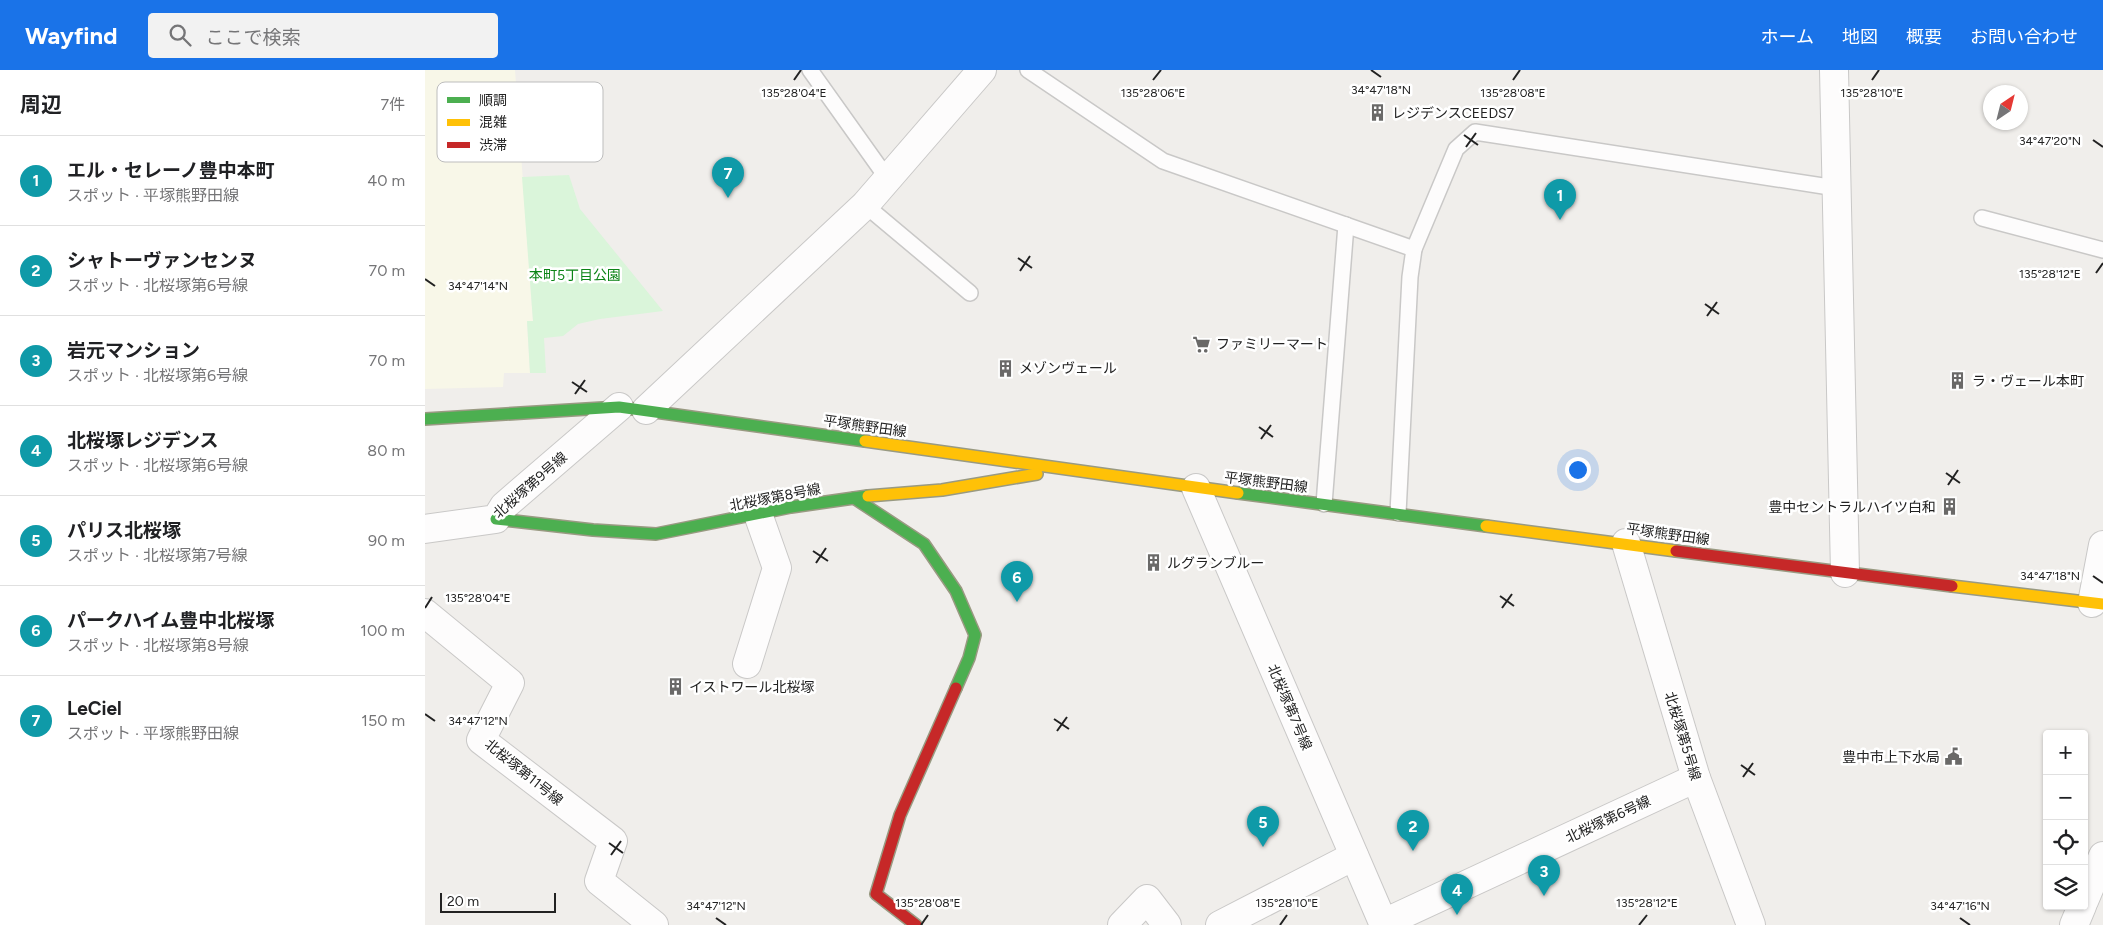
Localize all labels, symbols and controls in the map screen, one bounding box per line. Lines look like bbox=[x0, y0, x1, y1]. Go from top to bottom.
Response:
search box bbox=[148, 13, 498, 58]
text: Wayfind bbox=[25, 21, 118, 50]
icon: search bbox=[166, 21, 194, 49]
text: ここで検索 bbox=[206, 26, 301, 49]
text: ホーム bbox=[1761, 26, 1814, 48]
text: 地図 bbox=[1842, 26, 1878, 48]
text: 概要 bbox=[1906, 26, 1942, 48]
text: お問い合わせ bbox=[1970, 26, 2078, 48]
legend bbox=[437, 82, 603, 162]
text: 34°47'18"N bbox=[1351, 83, 1411, 97]
north arrow bbox=[1983, 85, 2028, 130]
text: 135°28'04"E bbox=[761, 86, 827, 100]
text: 135°28'06"E bbox=[1121, 86, 1185, 100]
text: 135°28'08"E bbox=[1480, 86, 1546, 100]
text: 135°28'10"E bbox=[1841, 86, 1903, 100]
text: 周辺 bbox=[20, 92, 62, 117]
text: 順調 bbox=[479, 92, 507, 109]
text: 7件 bbox=[380, 95, 405, 114]
building icon: レジデンスCEEDS7 bbox=[1368, 103, 1388, 123]
place label: レジデンスCEEDS7 bbox=[1392, 105, 1515, 122]
text: 混雑 bbox=[479, 114, 507, 131]
text: 34°47'20"N bbox=[2019, 134, 2081, 148]
text: 渋滞 bbox=[479, 137, 507, 154]
pin: 7 bbox=[712, 157, 744, 198]
text: エル・セレーノ豊中本町 bbox=[67, 159, 275, 182]
text: 1 bbox=[33, 171, 39, 190]
text: 40 m bbox=[367, 171, 405, 190]
pin: 1 bbox=[1544, 179, 1576, 220]
text: スポット · 平塚熊野田線 bbox=[67, 186, 239, 205]
text: シャトーヴァンセンヌ bbox=[67, 249, 257, 272]
text: 2 bbox=[31, 261, 41, 280]
text: 70 m bbox=[369, 261, 405, 280]
park label: 本町5丁目公園 bbox=[529, 267, 621, 284]
text: 135°28'12"E bbox=[2019, 267, 2081, 281]
text: スポット · 北桜塚第6号線 bbox=[67, 276, 248, 295]
text: 34°47'14"N bbox=[448, 279, 508, 293]
supermarket icon: ファミリーマート bbox=[1192, 334, 1212, 354]
place label: ファミリーマート bbox=[1216, 336, 1328, 353]
text: 岩元マンション bbox=[67, 339, 200, 362]
text: 3 bbox=[32, 351, 40, 370]
text: 70 m bbox=[369, 351, 405, 370]
building icon: メゾンヴェール bbox=[995, 358, 1015, 378]
place label: メゾンヴェール bbox=[1019, 360, 1117, 377]
text: スポット · 北桜塚第6号線 bbox=[67, 366, 248, 385]
building icon: ラ・ヴェール本町 bbox=[1948, 371, 1968, 391]
place label: ラ・ヴェール本町 bbox=[1972, 373, 2084, 390]
street label: 平塚熊野田線 bbox=[822, 412, 908, 441]
text: 北桜塚レジデンス bbox=[67, 429, 219, 452]
text: 4 bbox=[31, 441, 41, 460]
text: 80 m bbox=[367, 441, 405, 460]
street label: 北桜塚第9号線 bbox=[490, 449, 571, 522]
text: スポット · 北桜塚第6号線 bbox=[67, 456, 248, 475]
your location bbox=[1565, 457, 1591, 483]
street label: 平塚熊野田線 bbox=[1223, 469, 1309, 496]
street label: 北桜塚第8号線 bbox=[728, 480, 822, 515]
building icon: 豊中セントラルハイツ白和 bbox=[1940, 497, 1960, 517]
place label: 豊中セントラルハイツ白和 bbox=[1768, 499, 1936, 516]
text: パリス北桜塚 bbox=[67, 519, 181, 542]
street label: 平塚熊野田線 bbox=[1625, 520, 1711, 549]
text: 5 bbox=[31, 531, 41, 550]
text: 90 m bbox=[368, 531, 405, 550]
text: スポット · 北桜塚第7号線 bbox=[67, 546, 248, 565]
building icon: ルグランブルー bbox=[1143, 553, 1163, 573]
place label: ルグランブルー bbox=[1167, 555, 1265, 572]
pin: 6 bbox=[1001, 561, 1033, 602]
text: 34°47'18"N bbox=[2020, 569, 2080, 583]
text: 135°28'04"E bbox=[445, 591, 511, 605]
text: パークハイム豊中北桜塚 bbox=[67, 609, 274, 632]
text: 6 bbox=[31, 621, 41, 640]
text: 100 m bbox=[360, 621, 405, 640]
text: スポット · 北桜塚第8号線 bbox=[67, 636, 249, 655]
street label: 北桜塚第7号線 bbox=[1264, 662, 1315, 753]
building icon: イストワール北桜塚 bbox=[665, 677, 685, 697]
place label: イストワール北桜塚 bbox=[689, 679, 815, 696]
street label: 北桜塚第5号線 bbox=[1661, 690, 1704, 783]
text: LeCiel bbox=[67, 697, 122, 720]
text: 7 bbox=[32, 711, 40, 730]
text: 150 m bbox=[361, 711, 405, 730]
text: 34°47'12"N bbox=[448, 714, 508, 728]
text: スポット · 平塚熊野田線 bbox=[67, 724, 239, 743]
map controls bbox=[2043, 730, 2088, 910]
button: + bbox=[2043, 730, 2088, 775]
street label: 北桜塚第11号線 bbox=[481, 736, 566, 809]
public building icon: 豊中市上下水局 bbox=[1944, 747, 1964, 767]
place label: 豊中市上下水局 bbox=[1842, 749, 1940, 766]
button: − bbox=[2043, 775, 2088, 820]
street label: 北桜塚第6号線 bbox=[1563, 792, 1653, 847]
pin: 5 bbox=[1247, 806, 1279, 847]
pin: 2 bbox=[1397, 810, 1429, 851]
button: locate bbox=[2043, 820, 2088, 865]
pin: 3 bbox=[1528, 855, 1560, 896]
button: layers bbox=[2043, 865, 2088, 910]
pin: 4 bbox=[1441, 874, 1473, 915]
scale bar bbox=[440, 890, 556, 913]
text: 20 m bbox=[447, 893, 479, 910]
text: 135°28'08"E bbox=[895, 896, 961, 910]
text: 135°28'10"E bbox=[1256, 896, 1318, 910]
text: 135°28'12"E bbox=[1616, 896, 1678, 910]
text: 34°47'12"N bbox=[686, 899, 746, 913]
text: 34°47'16"N bbox=[1930, 899, 1990, 913]

